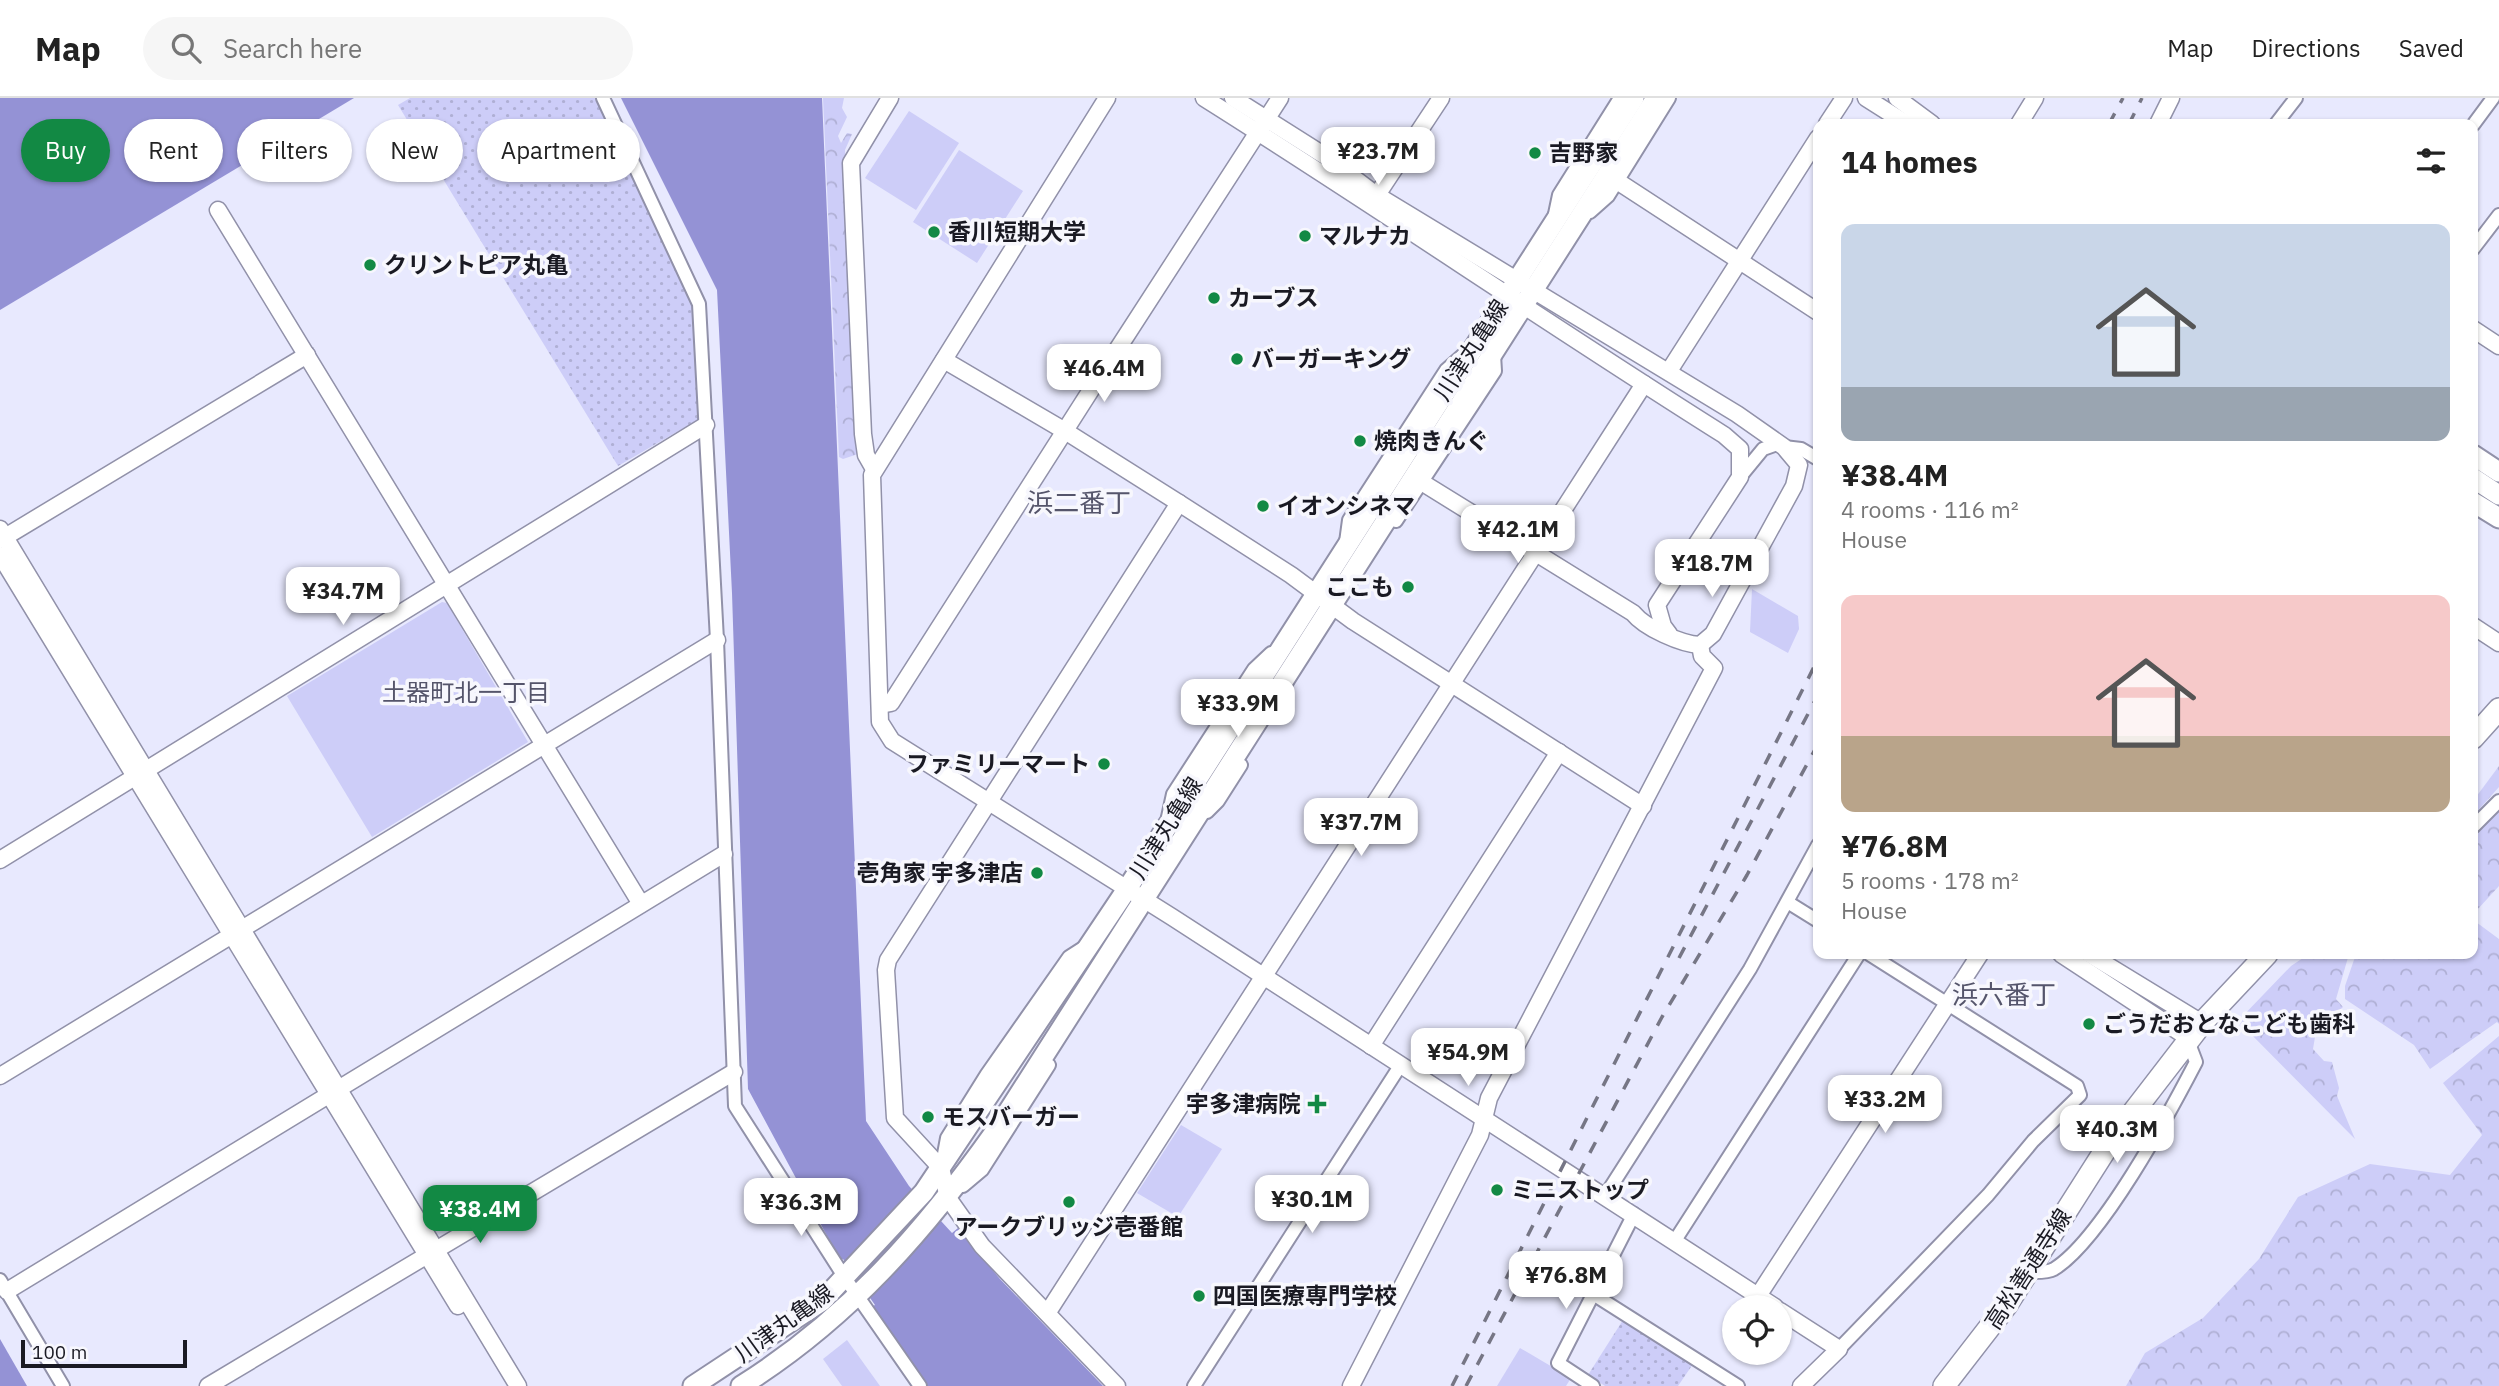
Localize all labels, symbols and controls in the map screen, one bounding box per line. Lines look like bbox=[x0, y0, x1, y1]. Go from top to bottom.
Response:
search box bbox=[143, 17, 633, 80]
text: Map bbox=[35, 27, 101, 70]
icon: search bbox=[167, 29, 205, 67]
text: Search here bbox=[223, 31, 362, 65]
text: Map bbox=[2167, 32, 2213, 64]
text: Directions bbox=[2251, 32, 2361, 64]
text: Saved bbox=[2399, 32, 2464, 64]
chip: Buy bbox=[21, 119, 110, 182]
chip: Rent bbox=[124, 119, 223, 182]
chip: Filters bbox=[237, 119, 352, 182]
chip: New bbox=[366, 119, 463, 182]
chip: Apartment bbox=[477, 119, 640, 182]
pin: ¥23.7M bbox=[1321, 127, 1435, 187]
text: ¥23.7M bbox=[1337, 135, 1419, 165]
place label: 吉野家 bbox=[1549, 137, 1618, 167]
text: 14 homes bbox=[1841, 142, 1978, 181]
icon: filters bbox=[2412, 142, 2450, 180]
marker: 吉野家 bbox=[1527, 145, 1543, 161]
place label: 香川短期大学 bbox=[948, 216, 1086, 246]
place label: マルナカ bbox=[1319, 220, 1411, 250]
marker: 香川短期大学 bbox=[926, 224, 942, 240]
marker: マルナカ bbox=[1297, 228, 1313, 244]
place label: クリントピア丸亀 bbox=[384, 249, 568, 279]
marker: クリントピア丸亀 bbox=[362, 257, 378, 273]
icon: home bbox=[2083, 269, 2209, 395]
place label: カーブス bbox=[1228, 282, 1319, 312]
marker: カーブス bbox=[1206, 290, 1222, 306]
street label: 川津丸亀線 bbox=[1426, 293, 1514, 406]
place label: バーガーキング bbox=[1251, 343, 1411, 373]
pin: ¥46.4M bbox=[1047, 344, 1161, 404]
marker: バーガーキング bbox=[1229, 351, 1245, 367]
text: ¥46.4M bbox=[1063, 352, 1145, 382]
place label: 焼肉きんぐ bbox=[1374, 425, 1489, 455]
marker: 焼肉きんぐ bbox=[1352, 433, 1368, 449]
text: ¥38.4M bbox=[1841, 455, 1948, 494]
district label: 浜二番丁 bbox=[1027, 485, 1131, 519]
place label: イオンシネマ bbox=[1277, 490, 1415, 520]
text: 4 rooms · 116 m² bbox=[1841, 494, 2019, 524]
marker: イオンシネマ bbox=[1255, 498, 1271, 514]
pin: ¥42.1M bbox=[1461, 505, 1575, 565]
text: ¥42.1M bbox=[1477, 513, 1559, 543]
text: House bbox=[1841, 524, 1907, 554]
pin: ¥18.7M bbox=[1655, 540, 1769, 599]
text: ¥18.7M bbox=[1671, 547, 1753, 577]
pin: ¥34.7M bbox=[286, 568, 400, 627]
place label: ここも bbox=[1325, 571, 1394, 601]
text: ¥34.7M bbox=[302, 575, 384, 605]
marker: ここも bbox=[1400, 579, 1416, 595]
icon: home bbox=[2083, 640, 2209, 766]
district label: 土器町北一丁目 bbox=[382, 676, 550, 708]
pin: ¥33.9M bbox=[1181, 680, 1295, 739]
text: ¥33.9M bbox=[1197, 687, 1279, 717]
place label: ファミリーマート bbox=[906, 748, 1090, 778]
marker: ファミリーマート bbox=[1096, 756, 1112, 772]
street label: 川津丸亀線 bbox=[1122, 771, 1208, 884]
pin: ¥37.7M bbox=[1304, 798, 1418, 858]
text: ¥37.7M bbox=[1320, 806, 1402, 836]
text: ¥76.8M bbox=[1841, 826, 1948, 865]
place label: 壱角家 宇多津店 bbox=[857, 857, 1023, 887]
marker: 壱角家 宇多津店 bbox=[1029, 865, 1045, 881]
text: 5 rooms · 178 m² bbox=[1841, 865, 2019, 895]
text: House bbox=[1841, 895, 1907, 925]
district label: 浜六番丁 bbox=[1952, 977, 2056, 1011]
place label: ごうだおとなこども歯科 bbox=[2103, 1008, 2355, 1038]
marker: ごうだおとなこども歯科 bbox=[2081, 1016, 2097, 1032]
pin: ¥54.9M bbox=[1411, 1028, 1525, 1088]
text: ¥54.9M bbox=[1427, 1036, 1509, 1066]
pin: ¥33.2M bbox=[1828, 1076, 1942, 1135]
text: ¥33.2M bbox=[1844, 1083, 1926, 1113]
place label: 宇多津病院 bbox=[1186, 1088, 1301, 1118]
marker: 宇多津病院 bbox=[1307, 1094, 1327, 1114]
place label: モスバーガー bbox=[942, 1101, 1080, 1131]
pin: ¥40.3M bbox=[2060, 1105, 2174, 1165]
marker: モスバーガー bbox=[920, 1109, 936, 1125]
text: ¥40.3M bbox=[2076, 1113, 2158, 1143]
place label: ミニストップ bbox=[1511, 1174, 1649, 1204]
pin: ¥30.1M bbox=[1255, 1176, 1369, 1235]
pin: ¥36.3M bbox=[744, 1178, 858, 1238]
marker: ミニストップ bbox=[1489, 1182, 1505, 1198]
text: ¥30.1M bbox=[1271, 1183, 1353, 1213]
pin: ¥38.4M bbox=[423, 1186, 537, 1245]
text: ¥36.3M bbox=[760, 1186, 842, 1216]
text: ¥38.4M bbox=[439, 1193, 521, 1223]
marker: アークブリッジ壱番館 bbox=[1061, 1194, 1077, 1210]
street label: 高松善通寺線 bbox=[1977, 1202, 2077, 1334]
place label: アークブリッジ壱番館 bbox=[955, 1211, 1183, 1241]
pin: ¥76.8M bbox=[1509, 1252, 1623, 1311]
text: ¥76.8M bbox=[1525, 1259, 1607, 1289]
street label: 川津丸亀線 bbox=[728, 1276, 839, 1368]
place label: 四国医療専門学校 bbox=[1213, 1280, 1397, 1310]
marker: 四国医療専門学校 bbox=[1191, 1288, 1207, 1304]
map controls bbox=[1722, 1295, 1792, 1365]
button: locate bbox=[1722, 1295, 1792, 1365]
scale bar bbox=[21, 1337, 187, 1369]
text: 100 m bbox=[32, 1340, 87, 1364]

